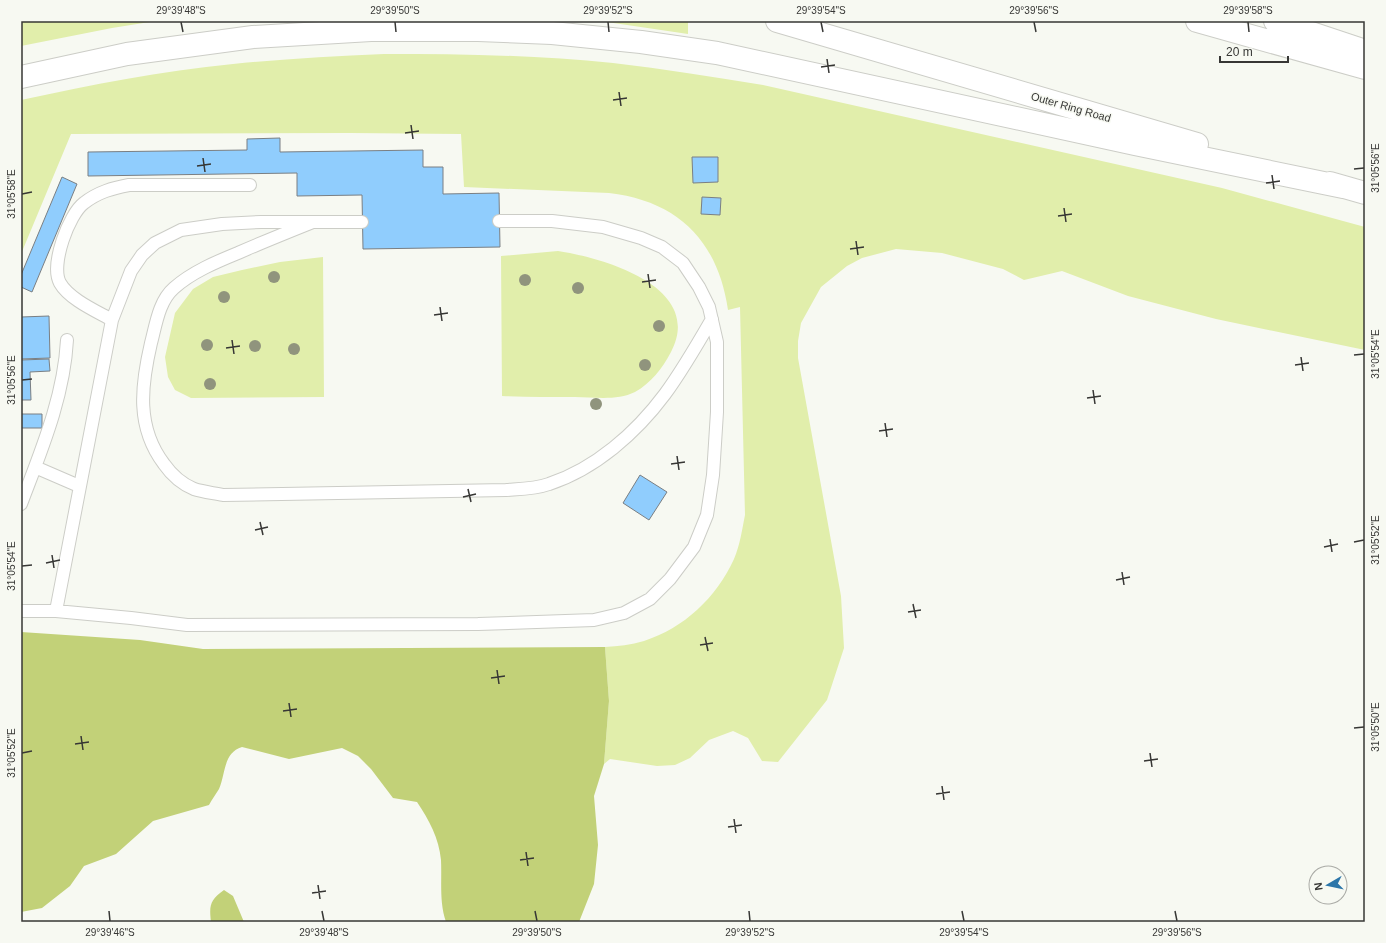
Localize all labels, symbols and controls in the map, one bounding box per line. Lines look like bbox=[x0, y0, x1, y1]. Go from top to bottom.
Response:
text: 29°39'48"S bbox=[156, 5, 206, 16]
text: 29°39'50"S bbox=[370, 5, 420, 16]
text: 29°39'52"S bbox=[583, 5, 633, 16]
text: 29°39'54"S bbox=[796, 5, 846, 16]
text: 29°39'56"S bbox=[1009, 5, 1059, 16]
text: 29°39'58"S bbox=[1223, 5, 1273, 16]
scale bar bbox=[1220, 38, 1288, 64]
text: 20 m bbox=[1226, 45, 1253, 59]
street label: Outer Ring Road bbox=[1030, 90, 1112, 124]
text: 31°05'56"E bbox=[1370, 143, 1381, 193]
text: 31°05'58"E bbox=[6, 169, 17, 219]
text: 31°05'54"E bbox=[1370, 329, 1381, 379]
text: 31°05'56"E bbox=[6, 355, 17, 405]
text: 31°05'52"E bbox=[1370, 515, 1381, 565]
text: 31°05'54"E bbox=[6, 541, 17, 591]
text: 31°05'50"E bbox=[1370, 702, 1381, 752]
text: 31°05'52"E bbox=[6, 728, 17, 778]
north arrow bbox=[1308, 865, 1348, 905]
text: N bbox=[1312, 882, 1325, 891]
text: 29°39'46"S bbox=[85, 927, 135, 938]
text: 29°39'48"S bbox=[299, 927, 349, 938]
text: 29°39'50"S bbox=[512, 927, 562, 938]
text: 29°39'52"S bbox=[725, 927, 775, 938]
text: 29°39'54"S bbox=[939, 927, 989, 938]
text: 29°39'56"S bbox=[1152, 927, 1202, 938]

